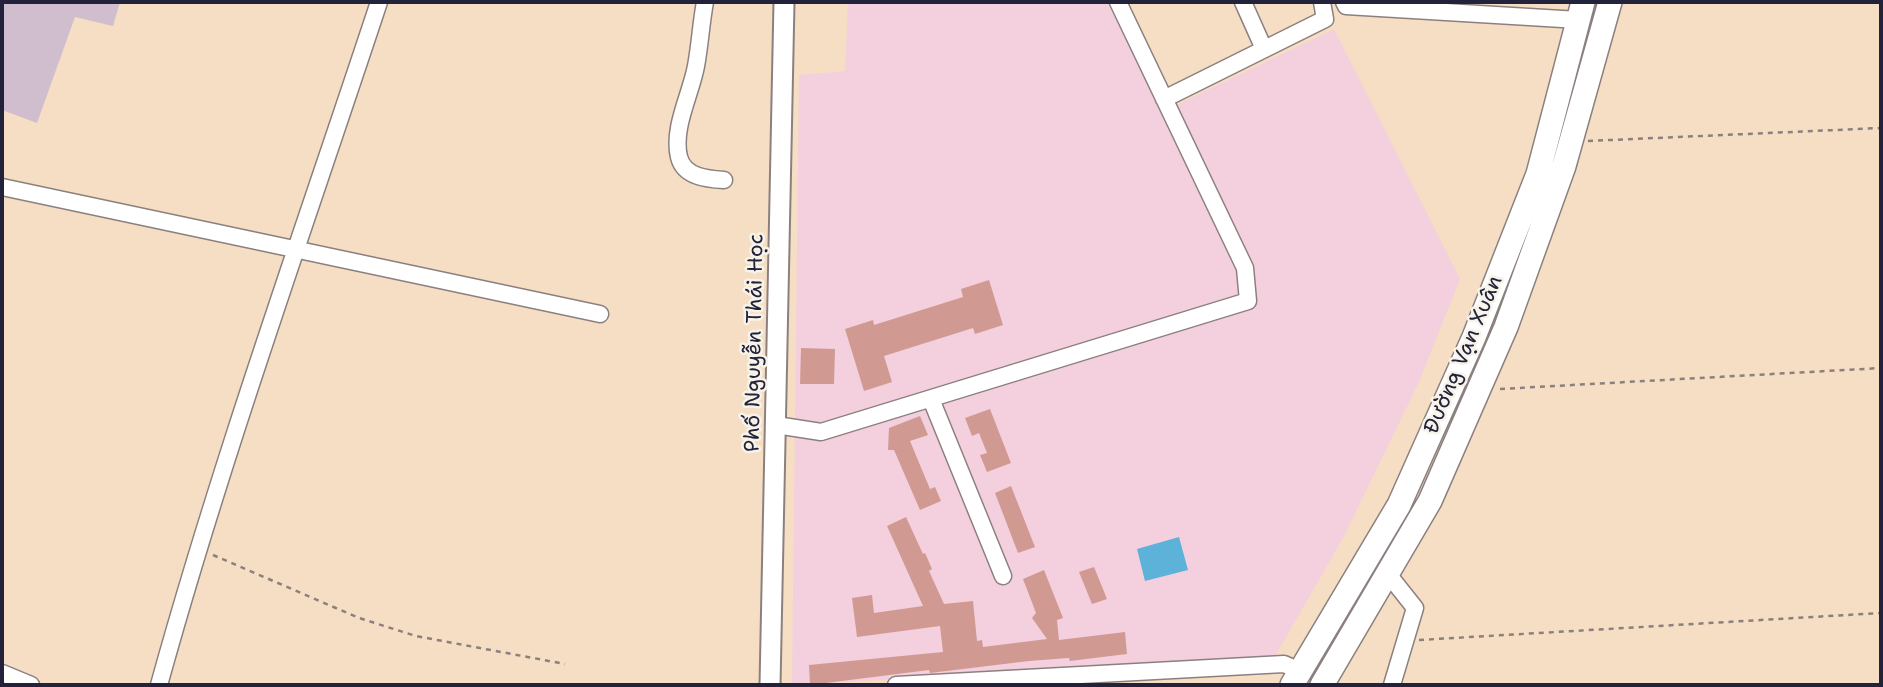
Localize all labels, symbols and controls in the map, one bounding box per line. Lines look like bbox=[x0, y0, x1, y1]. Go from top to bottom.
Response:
street label: Phố Nguyễn Thái Học bbox=[740, 234, 770, 452]
street label: Đường Vạn Xuân bbox=[1419, 272, 1509, 438]

